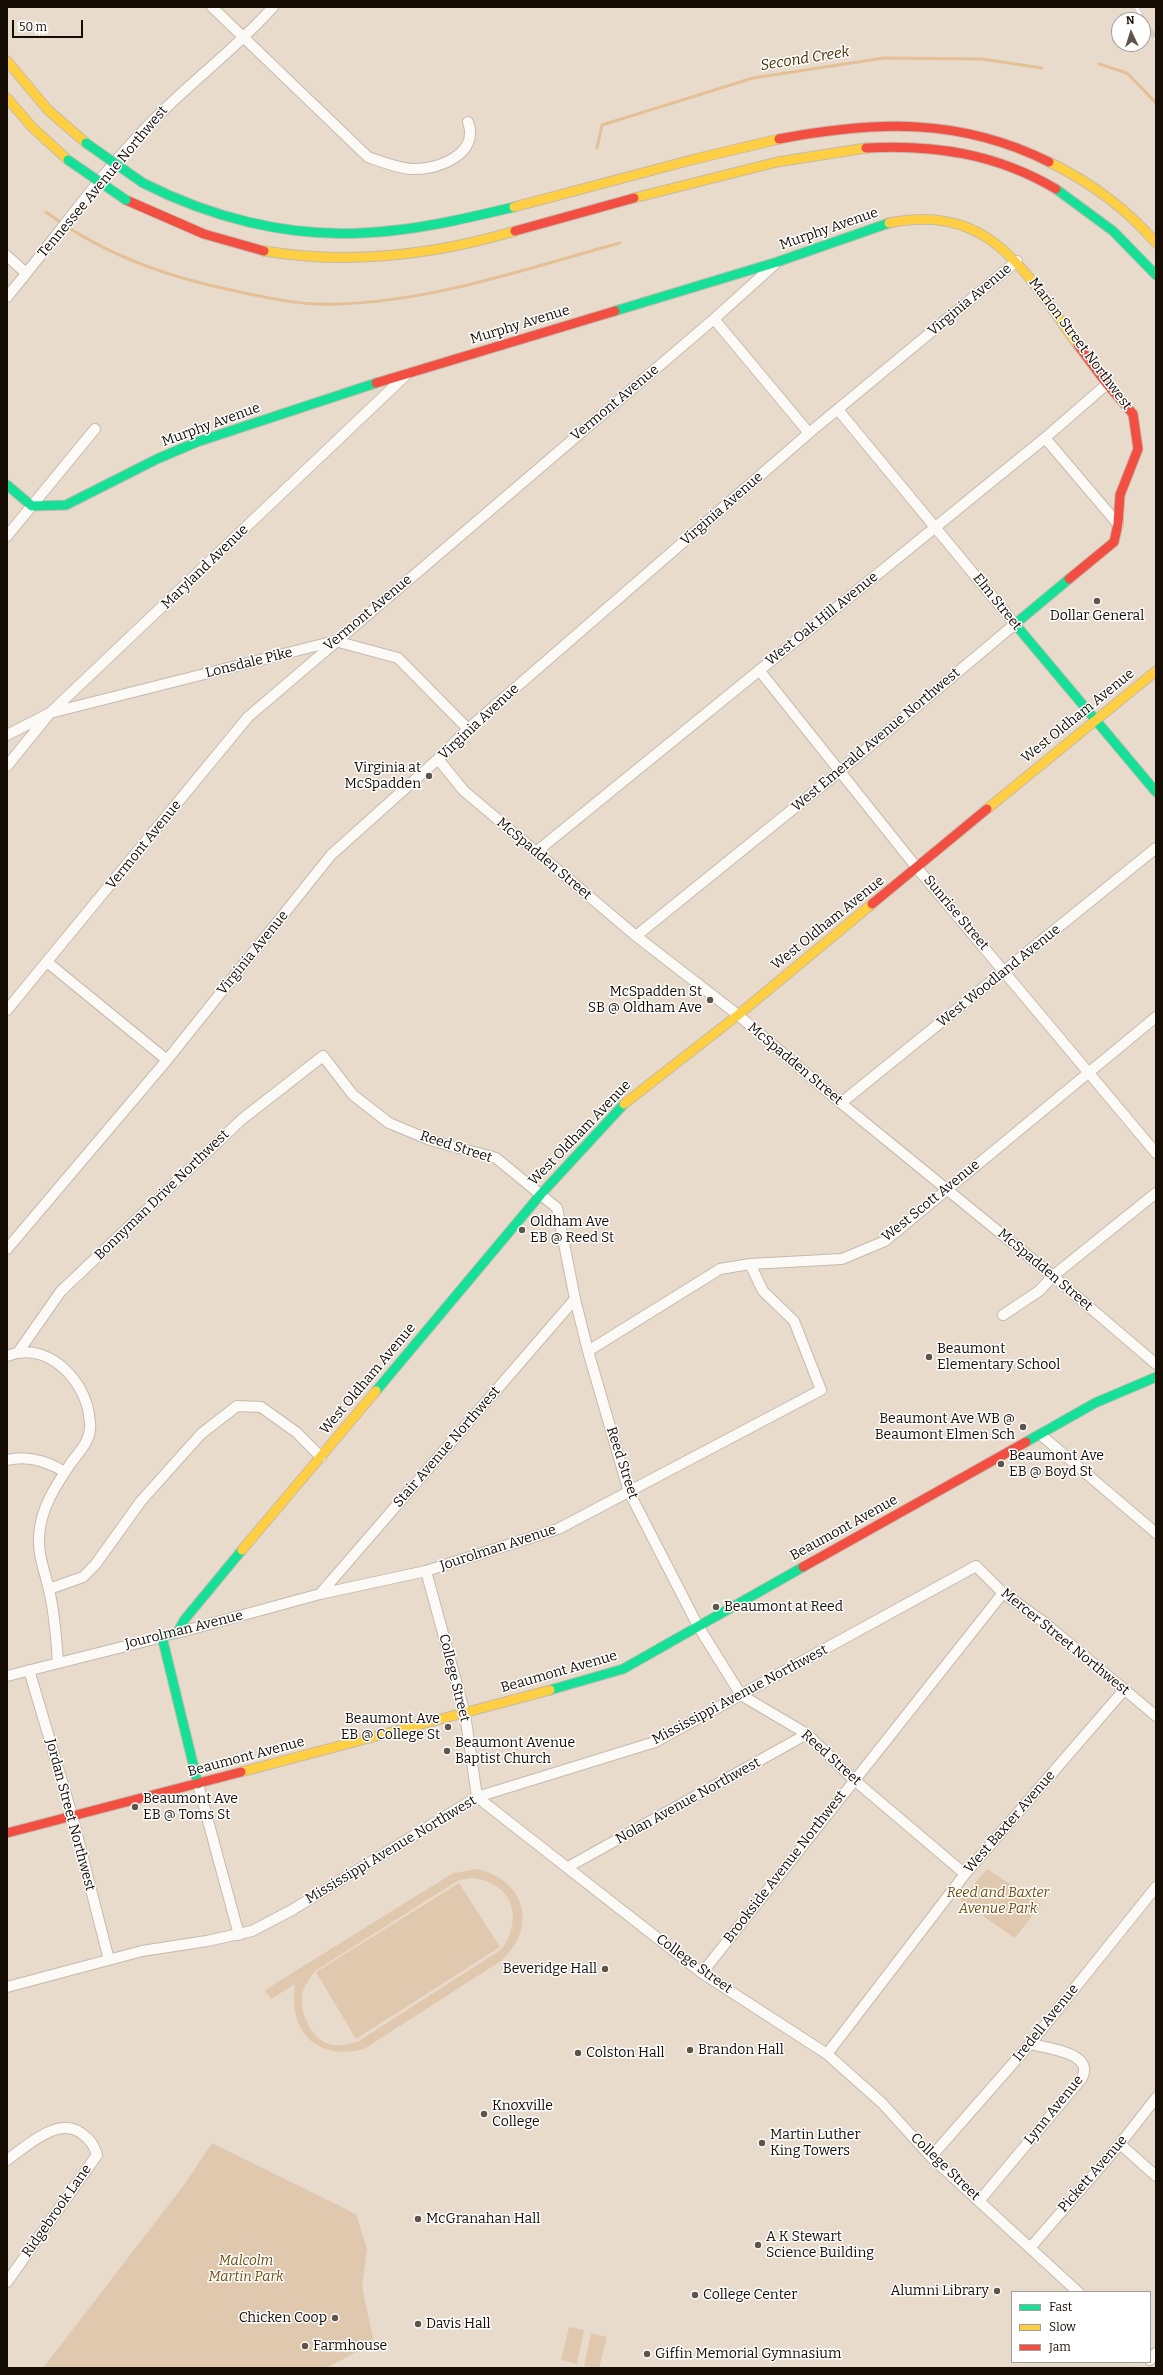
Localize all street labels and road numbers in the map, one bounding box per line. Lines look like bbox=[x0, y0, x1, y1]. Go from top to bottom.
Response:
street label: Tennessee Avenue Northwest bbox=[35, 103, 171, 261]
street label: Murphy Avenue bbox=[777, 204, 881, 254]
street label: Virginia Avenue bbox=[925, 260, 1015, 340]
street label: Marion Street Northwest bbox=[1025, 275, 1135, 413]
street label: Murphy Avenue bbox=[468, 302, 572, 348]
street label: Vermont Avenue bbox=[568, 361, 662, 445]
street label: Murphy Avenue bbox=[160, 399, 262, 451]
street label: Virginia Avenue bbox=[677, 469, 767, 549]
street label: Maryland Avenue bbox=[158, 521, 252, 613]
street label: West Oak Hill Avenue bbox=[763, 569, 881, 669]
street label: Elm Street bbox=[969, 570, 1025, 634]
street label: Vermont Avenue bbox=[321, 571, 415, 655]
street label: Lonsdale Pike bbox=[204, 644, 294, 682]
street label: West Emerald Avenue Northwest bbox=[788, 665, 964, 815]
street label: West Oldham Avenue bbox=[1018, 665, 1138, 767]
street label: Virginia Avenue bbox=[435, 681, 523, 763]
street label: Vermont Avenue bbox=[103, 797, 185, 893]
street label: McSpadden Street bbox=[493, 814, 595, 904]
street label: West Oldham Avenue bbox=[768, 872, 888, 974]
street label: Sunrise Street bbox=[920, 872, 992, 954]
street label: Virginia Avenue bbox=[214, 908, 292, 998]
street label: West Woodland Avenue bbox=[934, 921, 1064, 1031]
street label: McSpadden Street bbox=[744, 1019, 846, 1109]
street label: West Oldham Avenue bbox=[525, 1077, 635, 1189]
street label: Bonnyman Drive Northwest bbox=[91, 1126, 233, 1264]
street label: Reed Street bbox=[418, 1127, 494, 1167]
street label: West Scott Avenue bbox=[879, 1156, 983, 1246]
street label: McSpadden Street bbox=[994, 1225, 1096, 1315]
street label: West Oldham Avenue bbox=[317, 1320, 419, 1438]
street label: Stair Avenue Northwest bbox=[390, 1383, 504, 1511]
street label: Reed Street bbox=[602, 1425, 642, 1501]
street label: Beaumont Avenue bbox=[787, 1492, 901, 1564]
street label: Jourolman Avenue bbox=[438, 1521, 558, 1575]
street label: Mercer Street Northwest bbox=[997, 1585, 1133, 1699]
street label: Jourolman Avenue bbox=[123, 1607, 245, 1653]
street label: College Street bbox=[435, 1632, 473, 1724]
street label: Mississippi Avenue Northwest bbox=[649, 1642, 831, 1748]
street label: Beaumont Avenue bbox=[499, 1647, 619, 1697]
street label: Reed Street bbox=[798, 1727, 864, 1789]
street label: Beaumont Avenue bbox=[186, 1733, 306, 1781]
street label: Jordan Street Northwest bbox=[42, 1737, 98, 1893]
street label: Nolan Avenue Northwest bbox=[613, 1754, 763, 1848]
street label: West Baxter Avenue bbox=[961, 1767, 1059, 1877]
street label: Brookside Avenue Northwest bbox=[720, 1788, 850, 1946]
street label: Mississippi Avenue Northwest bbox=[303, 1792, 479, 1908]
street label: College Street bbox=[653, 1931, 735, 1997]
street label: Iredell Avenue bbox=[1010, 1981, 1082, 2065]
street label: Lynn Avenue bbox=[1021, 2072, 1087, 2148]
street label: College Street bbox=[907, 2130, 983, 2204]
street label: Pickett Avenue bbox=[1055, 2132, 1131, 2216]
street label: Ridgebrook Lane bbox=[19, 2161, 95, 2261]

